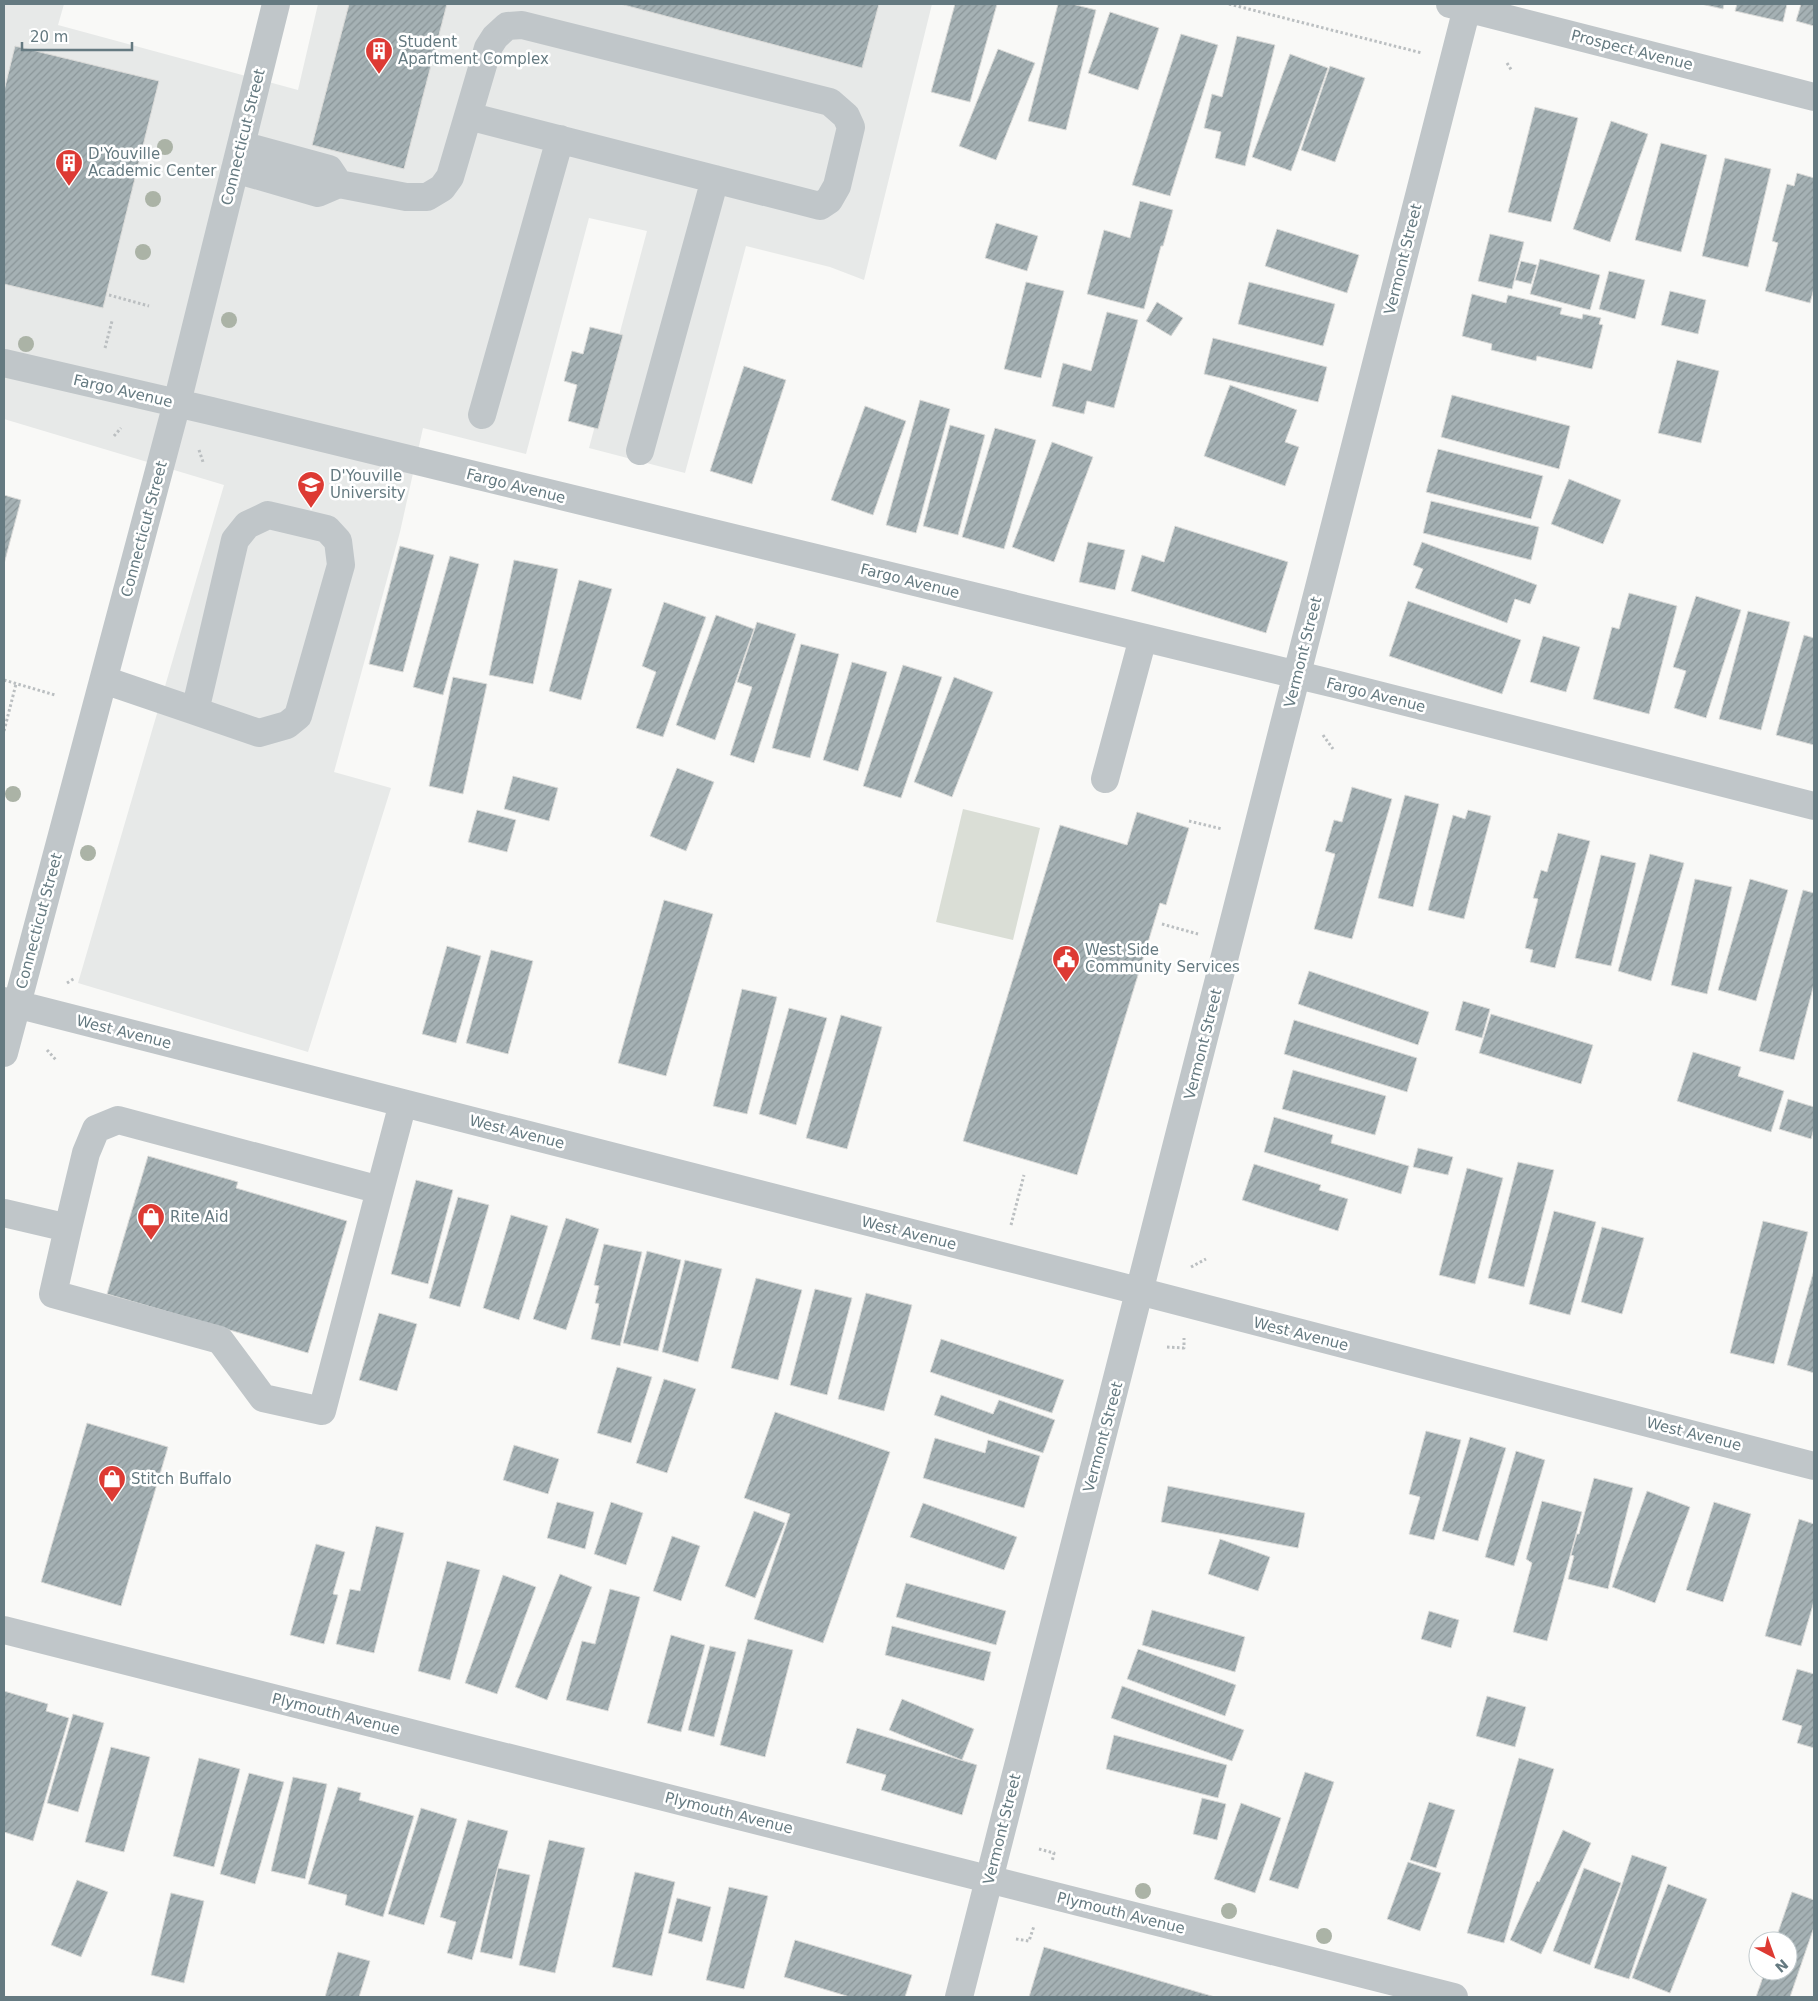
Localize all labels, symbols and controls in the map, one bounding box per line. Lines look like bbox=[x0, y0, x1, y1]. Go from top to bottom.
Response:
scale bar bbox=[22, 20, 132, 52]
street label: Prospect Avenue bbox=[1569, 26, 1695, 74]
text: 20 m bbox=[30, 28, 68, 46]
place label: Student Apartment Complex bbox=[398, 33, 549, 68]
building icon: Student Apartment Complex bbox=[364, 36, 394, 75]
street label: Connecticut Street bbox=[217, 67, 269, 207]
place label: D'Youville Academic Center bbox=[88, 145, 217, 180]
building icon: D'Youville Academic Center bbox=[54, 148, 84, 187]
street label: Vermont Street bbox=[1381, 202, 1426, 316]
street label: Fargo Avenue bbox=[72, 371, 174, 411]
street label: Connecticut Street bbox=[117, 459, 171, 599]
street label: Fargo Avenue bbox=[465, 465, 567, 507]
place label: D'Youville University bbox=[330, 467, 406, 502]
school or university icon: D'Youville University bbox=[296, 470, 326, 509]
street label: Fargo Avenue bbox=[859, 560, 961, 602]
street label: Vermont Street bbox=[1281, 595, 1326, 709]
street label: Fargo Avenue bbox=[1325, 674, 1427, 716]
street label: Connecticut Street bbox=[12, 851, 66, 991]
place label: West Side Community Services bbox=[1085, 941, 1240, 976]
public building icon: West Side Community Services bbox=[1051, 944, 1081, 983]
street label: Vermont Street bbox=[1181, 987, 1226, 1101]
street label: West Avenue bbox=[75, 1011, 173, 1053]
street label: West Avenue bbox=[468, 1111, 566, 1153]
shop icon: Rite Aid bbox=[136, 1202, 166, 1241]
place label: Rite Aid bbox=[170, 1208, 228, 1226]
street label: West Avenue bbox=[860, 1212, 958, 1254]
street label: West Avenue bbox=[1252, 1313, 1350, 1355]
street label: Vermont Street bbox=[1080, 1380, 1126, 1494]
street label: West Avenue bbox=[1645, 1413, 1743, 1455]
shop icon: Stitch Buffalo bbox=[97, 1464, 127, 1503]
place label: Stitch Buffalo bbox=[131, 1470, 232, 1488]
street label: Plymouth Avenue bbox=[270, 1689, 402, 1739]
street label: Vermont Street bbox=[980, 1772, 1025, 1886]
street label: Plymouth Avenue bbox=[663, 1788, 795, 1838]
street label: Plymouth Avenue bbox=[1055, 1888, 1187, 1938]
north arrow bbox=[1748, 1931, 1798, 1981]
text: N bbox=[1772, 1956, 1791, 1976]

